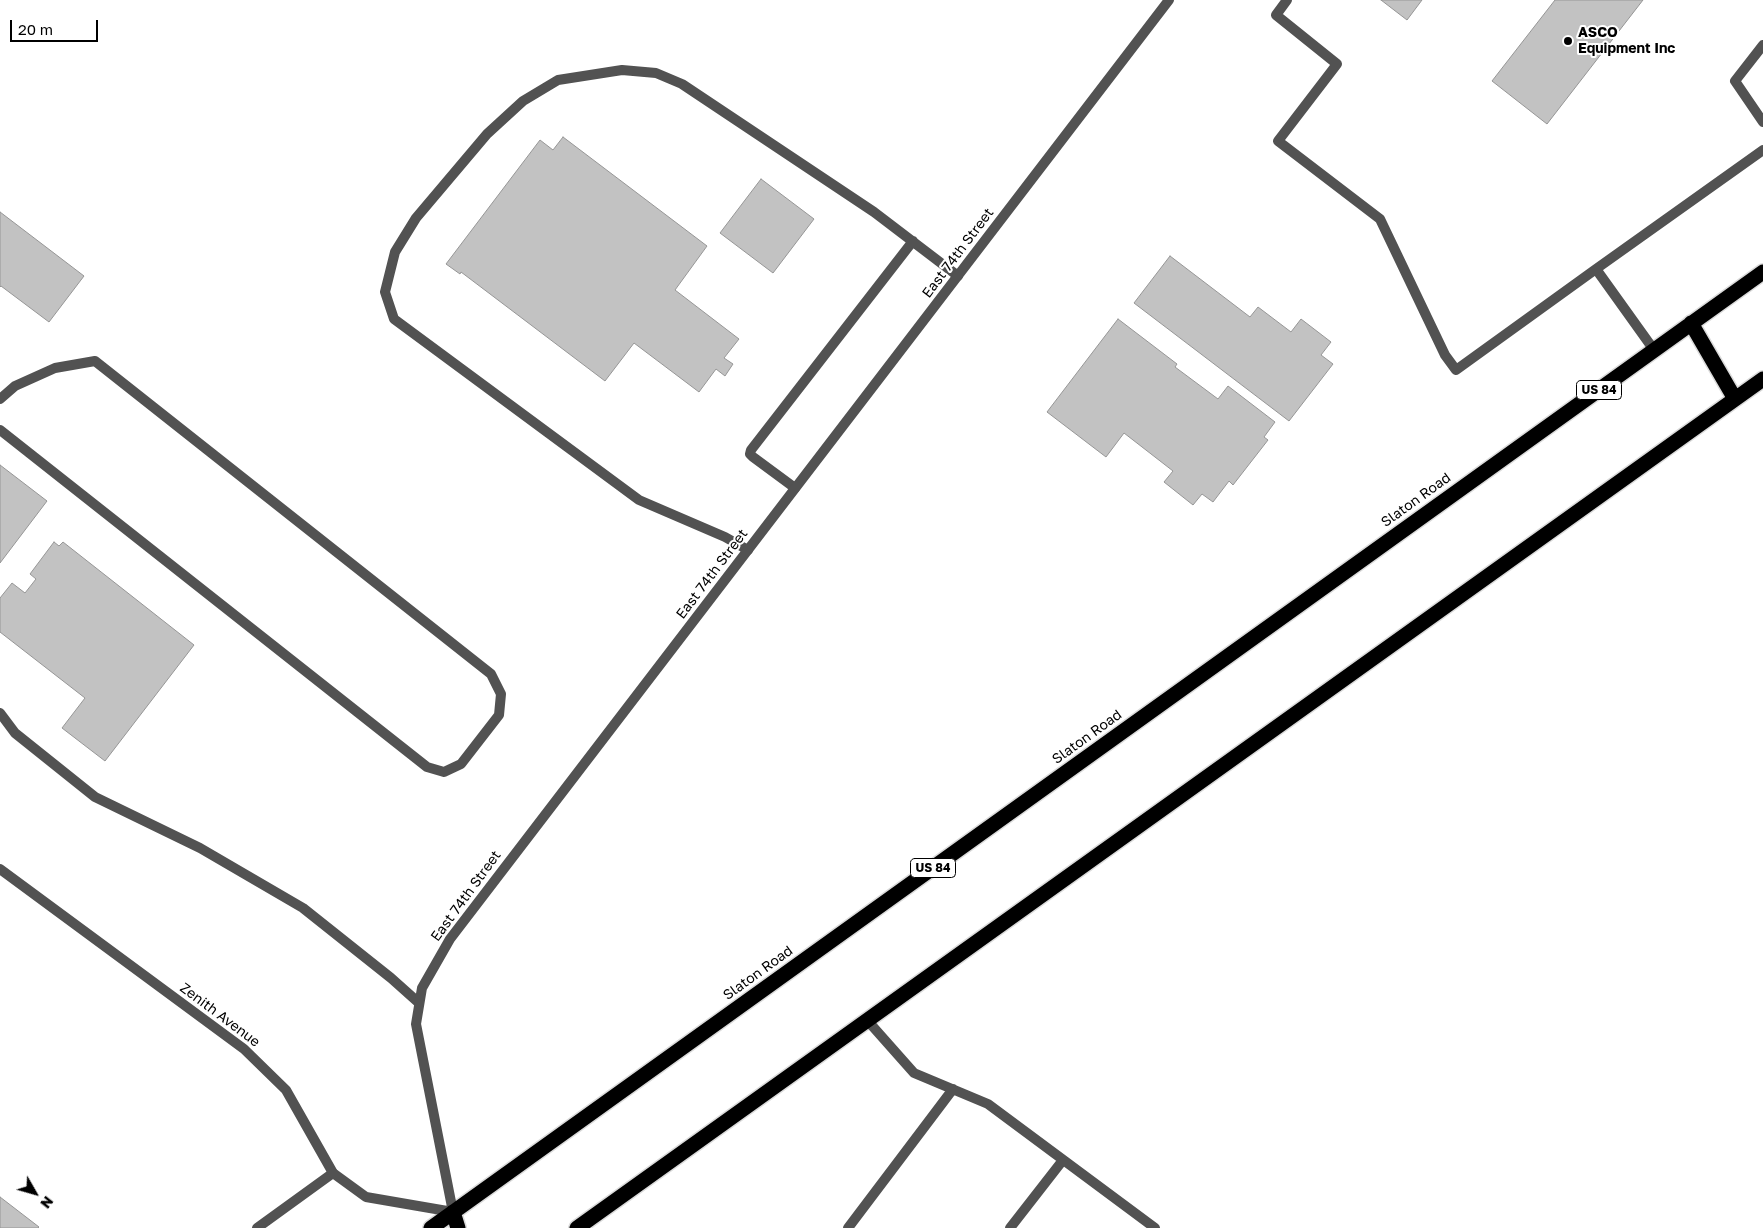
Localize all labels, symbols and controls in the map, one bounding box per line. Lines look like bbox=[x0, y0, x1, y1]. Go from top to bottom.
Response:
scale bar bbox=[12, 10, 100, 42]
text: 20 m bbox=[18, 20, 53, 38]
place label: ASCO Equipment Inc bbox=[1578, 25, 1675, 58]
marker: ASCO Equipment Inc bbox=[1562, 35, 1574, 47]
street label: East 74th Street bbox=[919, 205, 997, 301]
road number: US 84 bbox=[1576, 380, 1622, 400]
street label: Slaton Road bbox=[1378, 469, 1454, 531]
street label: East 74th Street bbox=[673, 526, 751, 622]
street label: Slaton Road bbox=[1049, 706, 1125, 768]
street label: East 74th Street bbox=[427, 847, 505, 945]
road number: US 84 bbox=[910, 858, 956, 878]
street label: Slaton Road bbox=[720, 942, 796, 1004]
street label: Zenith Avenue bbox=[177, 979, 263, 1051]
north arrow bbox=[10, 1168, 60, 1218]
text: N bbox=[37, 1193, 57, 1212]

